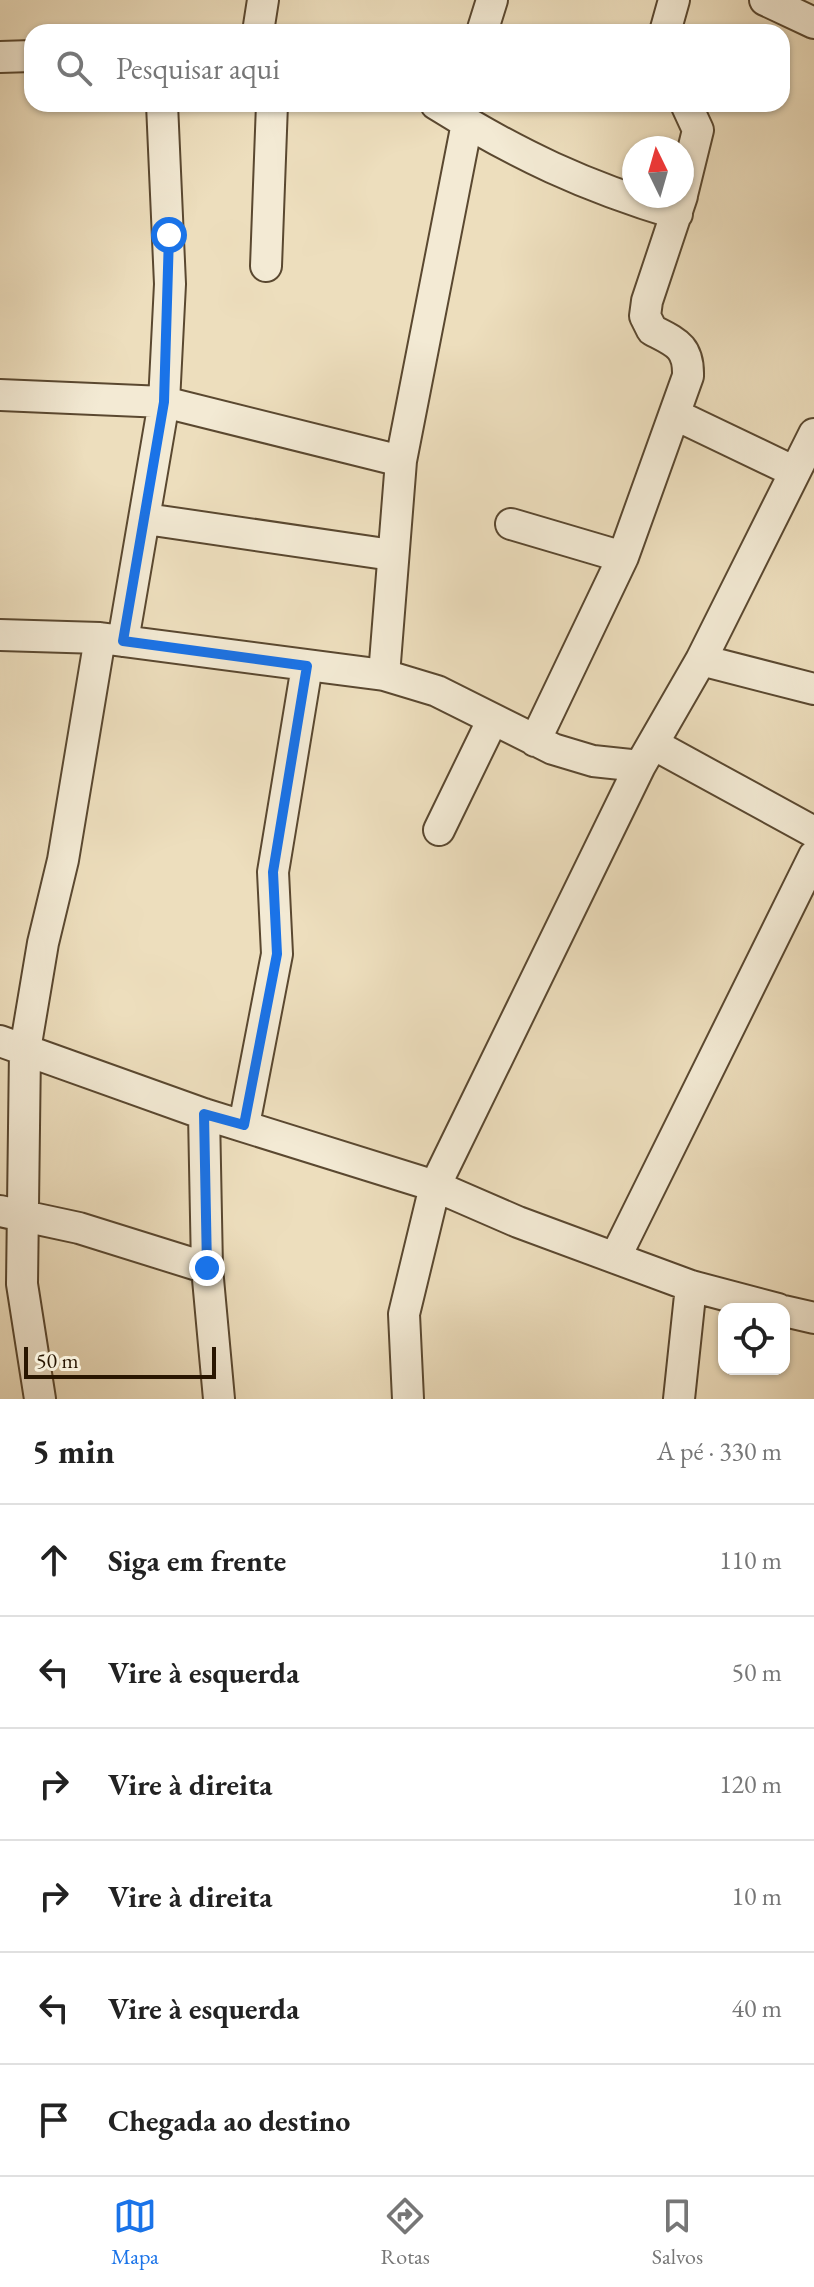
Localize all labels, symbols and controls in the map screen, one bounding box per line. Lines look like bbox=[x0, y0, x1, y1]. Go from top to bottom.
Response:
search box bbox=[24, 24, 790, 112]
icon: search bbox=[52, 46, 96, 90]
text: Pesquisar aqui bbox=[116, 49, 280, 88]
north arrow bbox=[622, 136, 694, 208]
route start bbox=[151, 217, 187, 253]
route end bbox=[189, 1250, 225, 1286]
map controls bbox=[718, 1303, 790, 1375]
button: locate bbox=[718, 1303, 790, 1375]
scale bar bbox=[24, 1343, 216, 1379]
text: 50 m bbox=[36, 1346, 79, 1375]
text: 5 min bbox=[32, 1429, 115, 1473]
text: A pé · 330 m bbox=[657, 1434, 782, 1468]
icon: ahead bbox=[32, 1538, 76, 1582]
text: Siga em frente bbox=[108, 1541, 286, 1580]
text: 110 m bbox=[719, 1543, 782, 1577]
icon: left bbox=[32, 1650, 76, 1694]
text: Vire à esquerda bbox=[108, 1653, 299, 1692]
text: 50 m bbox=[732, 1655, 782, 1689]
icon: right bbox=[32, 1762, 76, 1806]
text: Vire à direita bbox=[108, 1765, 272, 1804]
text: 120 m bbox=[719, 1767, 782, 1801]
icon: right bbox=[32, 1874, 76, 1918]
text: Vire à direita bbox=[108, 1877, 272, 1916]
text: 10 m bbox=[732, 1879, 782, 1913]
icon: left bbox=[32, 1986, 76, 2030]
text: Vire à esquerda bbox=[108, 1989, 299, 2028]
text: 40 m bbox=[732, 1991, 782, 2025]
icon: arrive bbox=[32, 2098, 76, 2142]
text: Chegada ao destino bbox=[108, 2101, 350, 2140]
tab: Mapa bbox=[111, 2194, 159, 2271]
tab: Rotas bbox=[381, 2194, 430, 2271]
tab: Salvos bbox=[652, 2194, 703, 2271]

